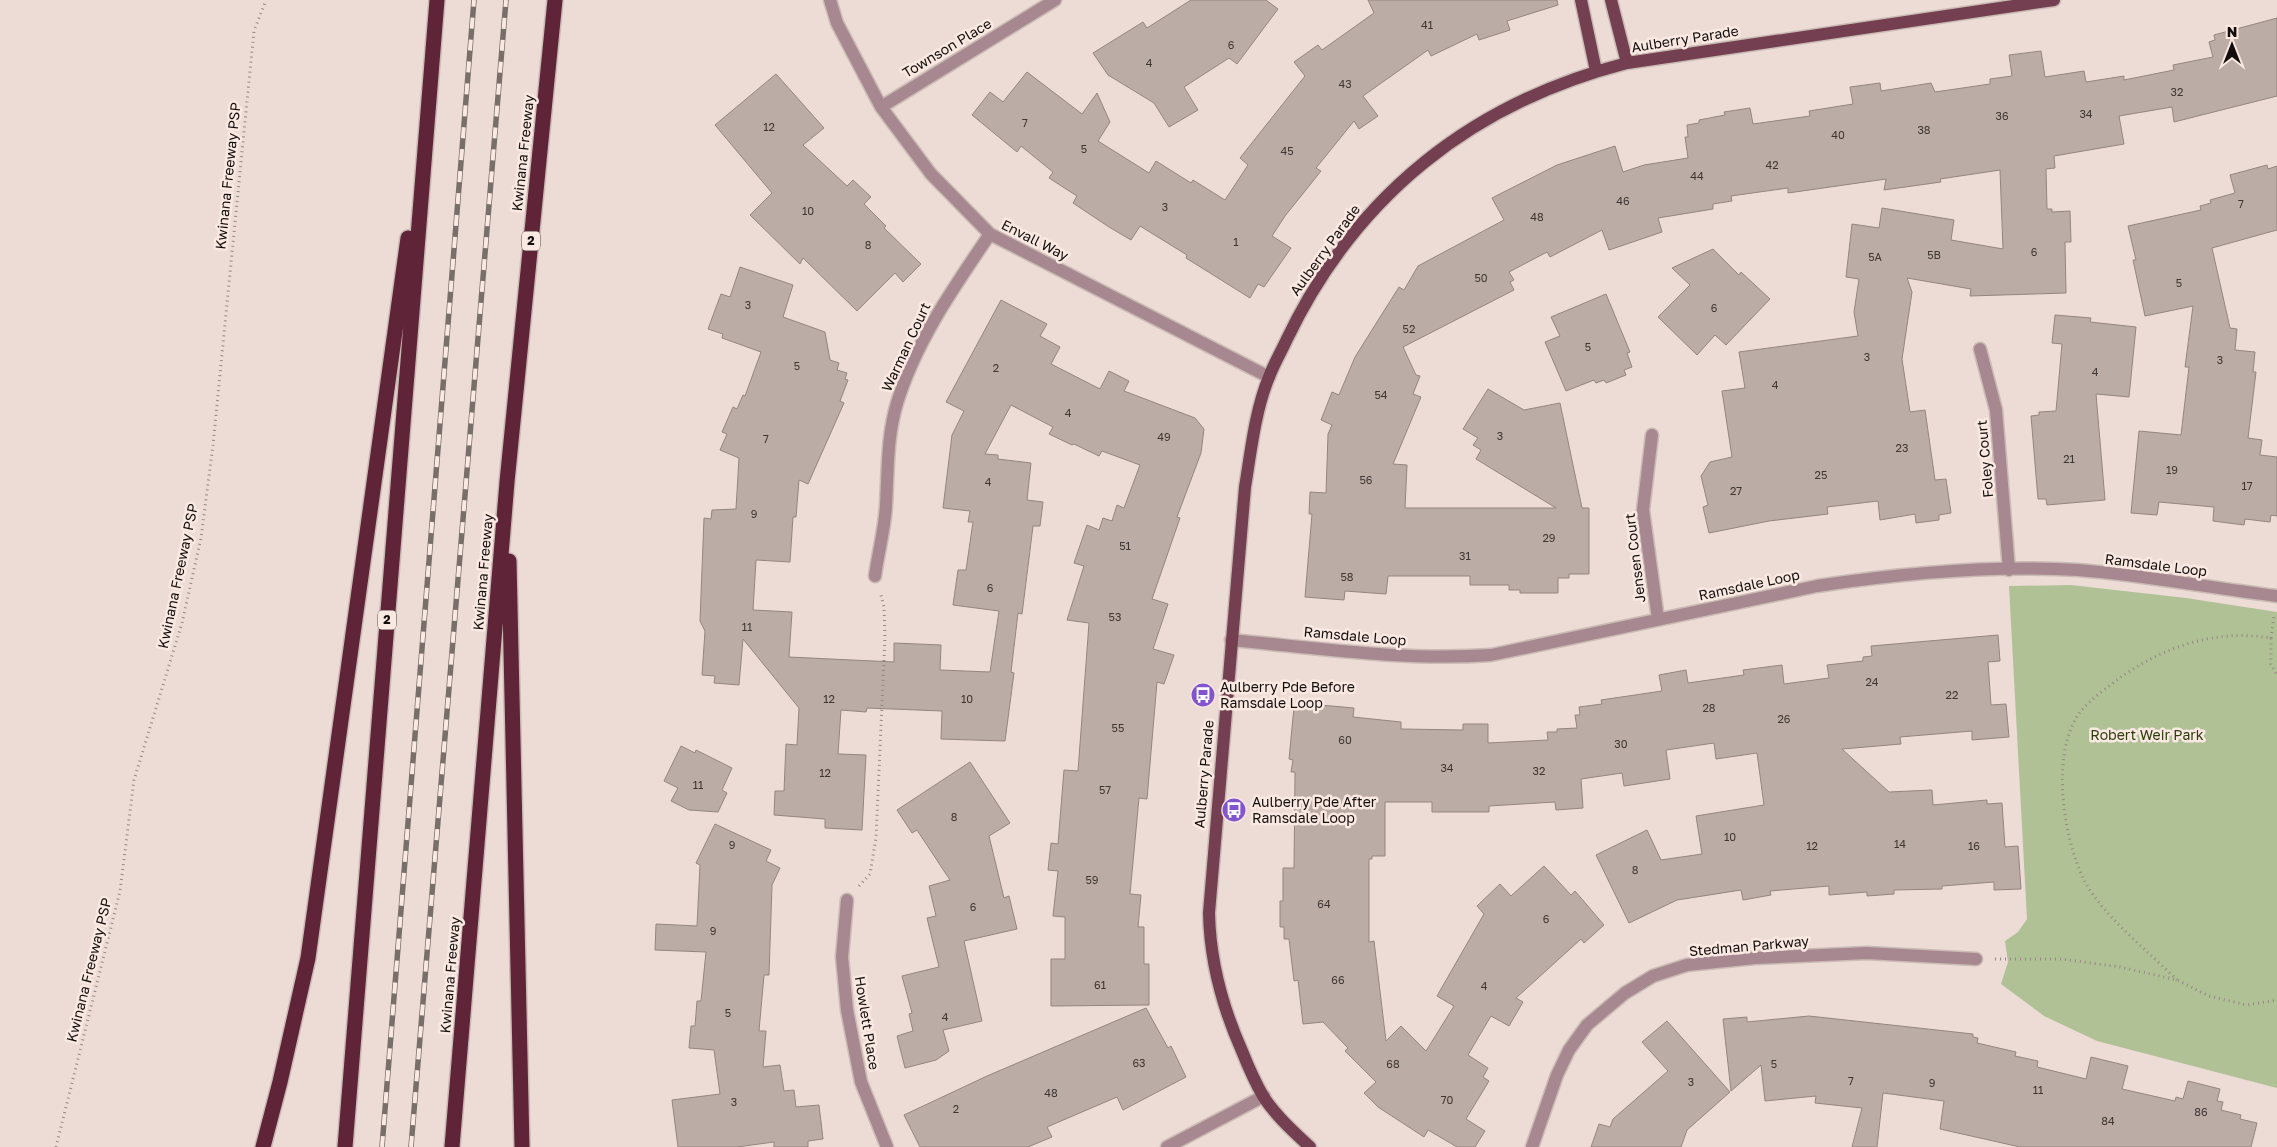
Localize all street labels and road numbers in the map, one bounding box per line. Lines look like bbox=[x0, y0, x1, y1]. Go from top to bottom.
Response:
street label: Townson Place bbox=[899, 14, 994, 81]
street label: Aulberry Parade bbox=[1630, 22, 1740, 55]
street label: Kwinana Freeway bbox=[508, 94, 537, 212]
street label: Kwinana Freeway PSP bbox=[211, 101, 244, 250]
street label: Aulberry Parade bbox=[1286, 201, 1363, 299]
street label: Envall Way bbox=[999, 215, 1072, 264]
road number: 2 bbox=[522, 232, 540, 250]
street label: Warman Court bbox=[877, 300, 934, 394]
street label: Foley Court bbox=[1973, 420, 1996, 499]
street label: Kwinana Freeway PSP bbox=[154, 502, 201, 650]
street label: Jensen Court bbox=[1621, 512, 1648, 604]
street label: Kwinana Freeway bbox=[469, 513, 496, 631]
street label: Ramsdale Loop bbox=[2104, 550, 2208, 579]
street label: Ramsdale Loop bbox=[1697, 566, 1801, 604]
road number: 2 bbox=[378, 610, 396, 630]
street label: Ramsdale Loop bbox=[1303, 623, 1407, 648]
street label: Aulberry Parade bbox=[1190, 719, 1217, 829]
street label: Kwinana Freeway PSP bbox=[62, 896, 115, 1044]
street label: Kwinana Freeway bbox=[436, 916, 463, 1034]
street label: Stedman Parkway bbox=[1688, 932, 1810, 959]
street label: Howlett Place bbox=[852, 975, 883, 1071]

